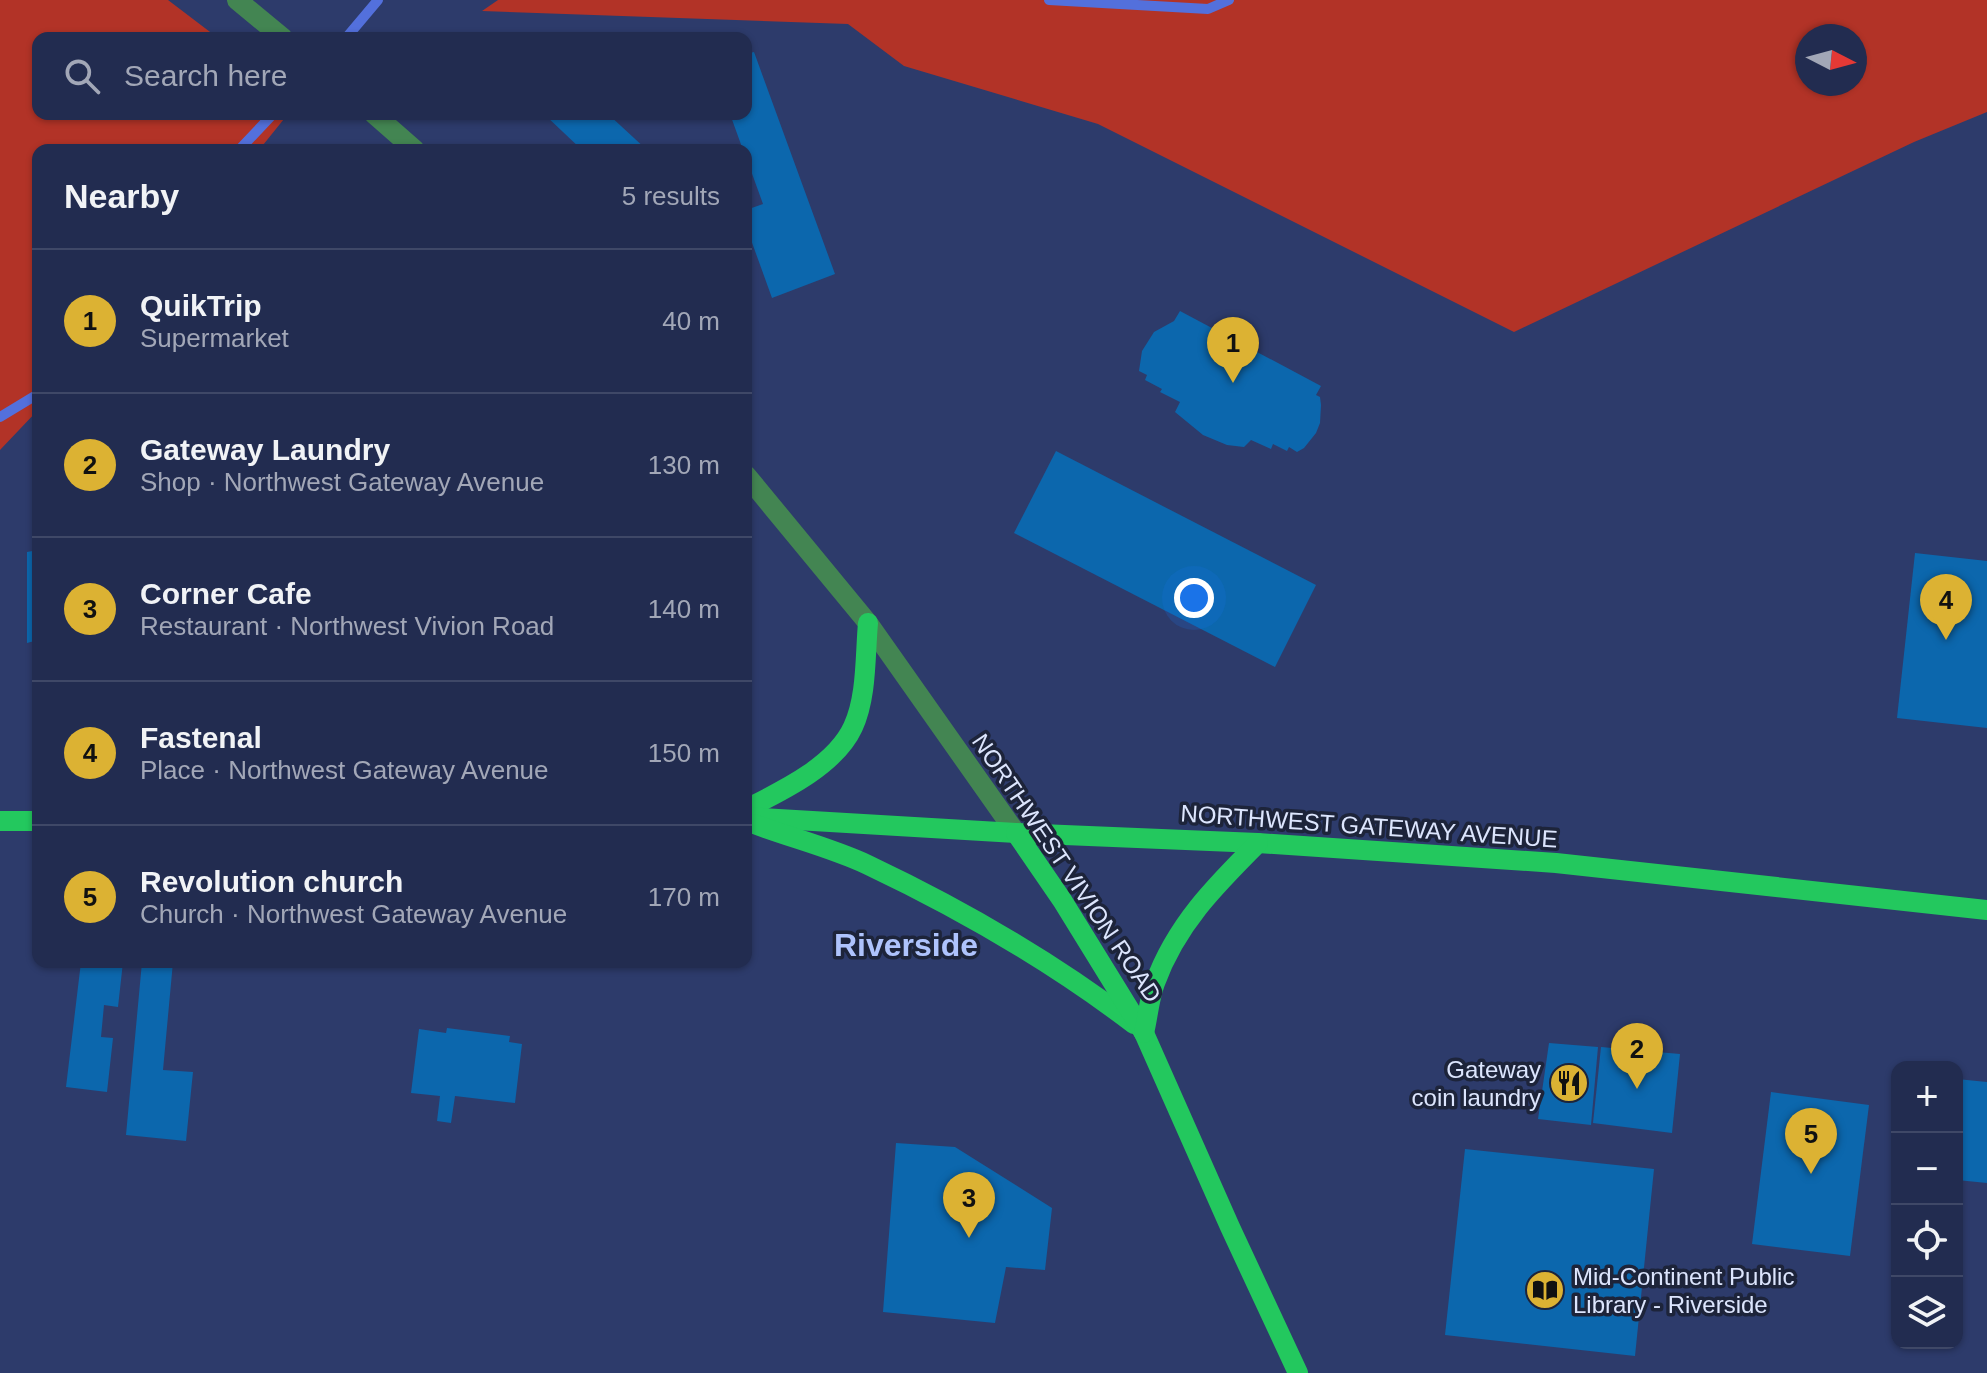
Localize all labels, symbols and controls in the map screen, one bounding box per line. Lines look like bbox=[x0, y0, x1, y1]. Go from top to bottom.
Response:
north arrow bbox=[1795, 24, 1867, 96]
search box bbox=[32, 32, 752, 120]
icon: search bbox=[60, 54, 104, 98]
text: Search here bbox=[124, 59, 287, 92]
text: Nearby bbox=[64, 177, 179, 215]
text: 5 results bbox=[622, 181, 720, 211]
text: QuikTrip bbox=[140, 289, 262, 322]
text: 1 bbox=[83, 306, 97, 336]
text: 40 m bbox=[662, 306, 720, 336]
pin: 1 bbox=[1207, 317, 1259, 383]
text: Supermarket bbox=[140, 323, 289, 353]
text: Gateway Laundry bbox=[140, 433, 390, 466]
text: 2 bbox=[83, 450, 97, 480]
text: 130 m bbox=[648, 450, 720, 480]
text: Shop · Northwest Gateway Avenue bbox=[140, 467, 544, 497]
pin: 4 bbox=[1920, 574, 1972, 640]
text: Corner Cafe bbox=[140, 577, 312, 610]
your location bbox=[1174, 578, 1214, 618]
text: 3 bbox=[83, 594, 97, 624]
text: 140 m bbox=[648, 594, 720, 624]
text: Restaurant · Northwest Vivion Road bbox=[140, 611, 554, 641]
text: Fastenal bbox=[140, 721, 262, 754]
street label: NORTHWEST VIVION ROAD bbox=[967, 729, 1167, 1007]
text: 4 bbox=[83, 738, 97, 768]
text: 150 m bbox=[648, 738, 720, 768]
text: Place · Northwest Gateway Avenue bbox=[140, 755, 549, 785]
street label: NORTHWEST GATEWAY AVENUE bbox=[1180, 799, 1558, 853]
text: Revolution church bbox=[140, 865, 403, 898]
text: 5 bbox=[83, 882, 97, 912]
text: 170 m bbox=[648, 882, 720, 912]
text: Church · Northwest Gateway Avenue bbox=[140, 899, 567, 929]
district label: Riverside bbox=[834, 927, 978, 963]
pin: 2 bbox=[1611, 1023, 1663, 1089]
place label: Gateway coin laundry bbox=[1412, 1056, 1541, 1111]
map controls bbox=[1891, 1061, 1963, 1349]
button: + bbox=[1891, 1061, 1963, 1133]
restaurant icon: Gateway coin laundry bbox=[1548, 1062, 1590, 1104]
pin: 5 bbox=[1785, 1108, 1837, 1174]
button: − bbox=[1891, 1133, 1963, 1205]
pin: 3 bbox=[943, 1172, 995, 1238]
button: locate bbox=[1891, 1205, 1963, 1277]
place label: Mid-Continent Public Library - Riverside bbox=[1573, 1263, 1794, 1318]
library icon: Mid-Continent Public Library - Riverside bbox=[1524, 1269, 1566, 1311]
button: layers bbox=[1891, 1277, 1963, 1349]

